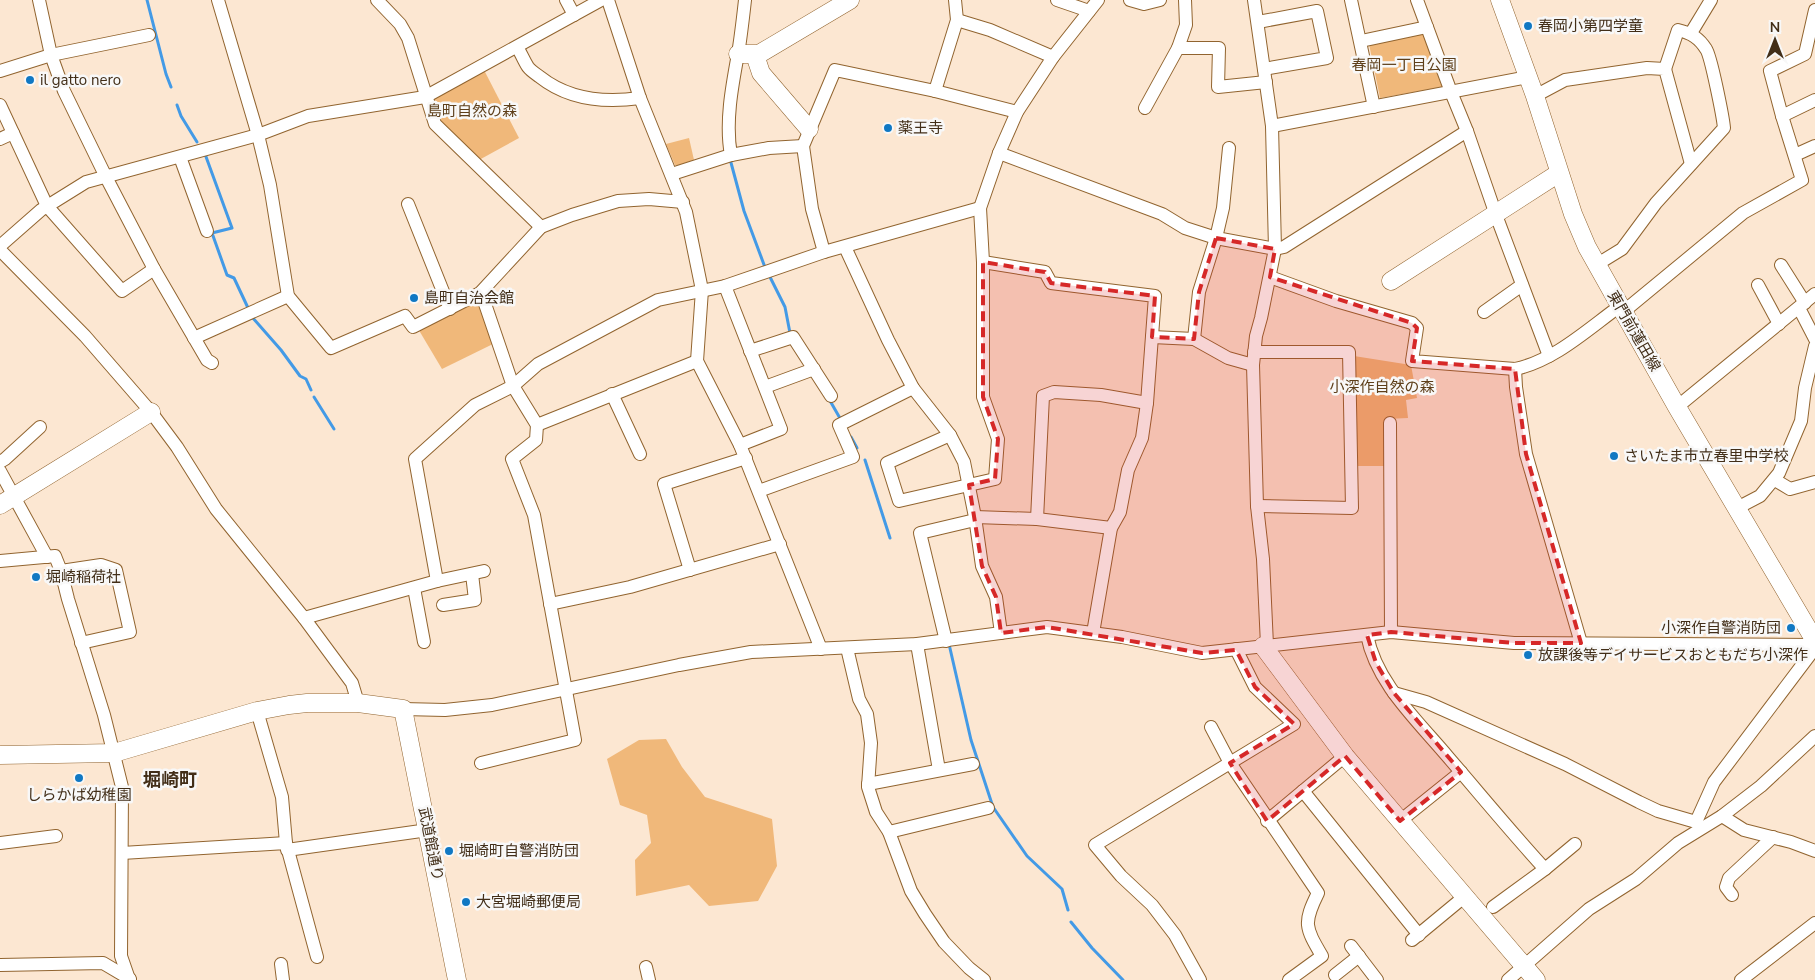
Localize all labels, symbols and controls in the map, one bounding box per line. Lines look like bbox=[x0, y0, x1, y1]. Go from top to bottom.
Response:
north arrow bbox=[1750, 15, 1800, 65]
place label: 春岡小第四学童 bbox=[1538, 16, 1643, 36]
text: N bbox=[1770, 18, 1780, 37]
marker: 春岡小第四学童 bbox=[1522, 20, 1534, 32]
park label: 春岡一丁目公園 bbox=[1351, 55, 1457, 75]
place label: il gatto nero bbox=[40, 70, 121, 90]
marker: il gatto nero bbox=[24, 74, 36, 86]
park label: 島町自然の森 bbox=[427, 101, 517, 121]
place label: 薬王寺 bbox=[898, 118, 943, 138]
marker: 薬王寺 bbox=[882, 122, 894, 134]
street label: 東門前蓮田線 bbox=[1603, 287, 1665, 375]
place label: 島町自治会館 bbox=[424, 288, 514, 308]
marker: 島町自治会館 bbox=[408, 292, 420, 304]
park label: 小深作自然の森 bbox=[1329, 377, 1435, 397]
place label: さいたま市立春里中学校 bbox=[1624, 446, 1789, 466]
marker: さいたま市立春里中学校 bbox=[1608, 450, 1620, 462]
place label: 堀崎稲荷社 bbox=[46, 567, 121, 587]
marker: 堀崎稲荷社 bbox=[30, 571, 42, 583]
place label: 小深作自警消防団 bbox=[1661, 618, 1781, 638]
marker: 小深作自警消防団 bbox=[1785, 622, 1797, 634]
place label: 放課後等デイサービスおともだち小深作 bbox=[1538, 645, 1808, 665]
marker: 放課後等デイサービスおともだち小深作 bbox=[1522, 649, 1534, 661]
district label: 堀崎町 bbox=[143, 768, 197, 792]
marker: しらかば幼稚園 bbox=[73, 772, 85, 784]
place label: しらかば幼稚園 bbox=[26, 785, 132, 805]
street label: 武道館通り bbox=[414, 805, 448, 883]
place label: 堀崎町自警消防団 bbox=[459, 841, 579, 861]
marker: 堀崎町自警消防団 bbox=[443, 845, 455, 857]
place label: 大宮堀崎郵便局 bbox=[476, 892, 581, 912]
marker: 大宮堀崎郵便局 bbox=[460, 896, 472, 908]

